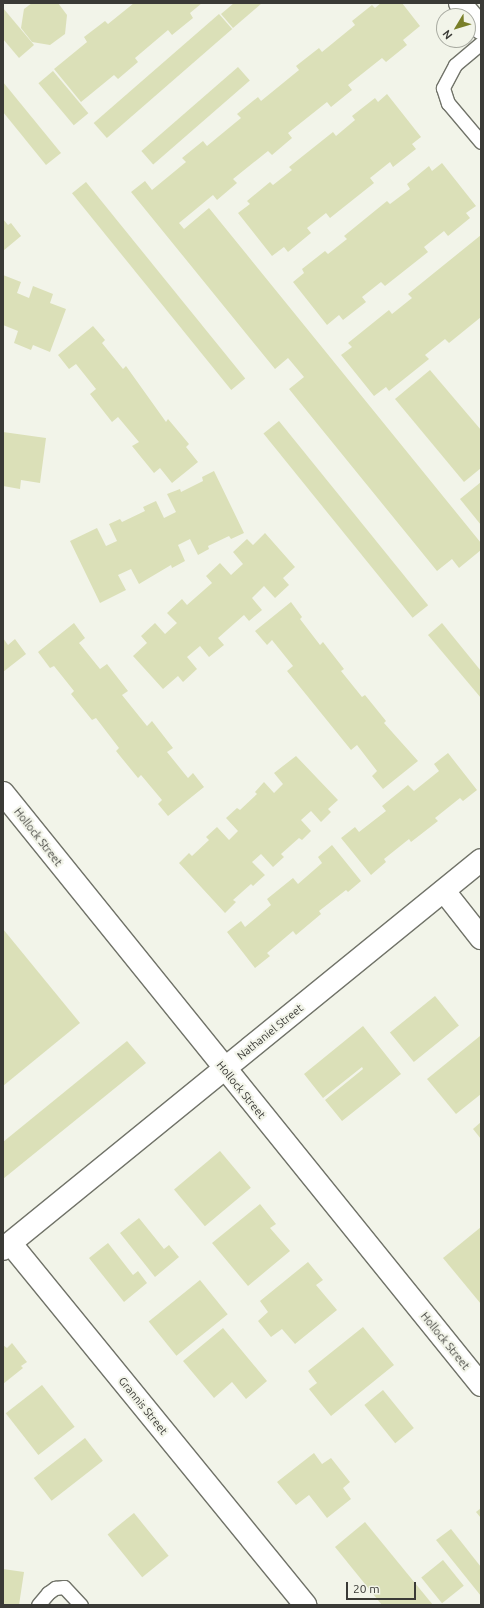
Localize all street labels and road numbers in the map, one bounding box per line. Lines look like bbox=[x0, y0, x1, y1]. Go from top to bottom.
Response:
street label: Hollock Street bbox=[11, 805, 65, 869]
street label: Nathaniel Street bbox=[234, 1001, 306, 1063]
street label: Hollock Street bbox=[214, 1059, 268, 1121]
street label: Hollock Street bbox=[418, 1310, 472, 1372]
street label: Grannis Street bbox=[116, 1375, 170, 1437]

